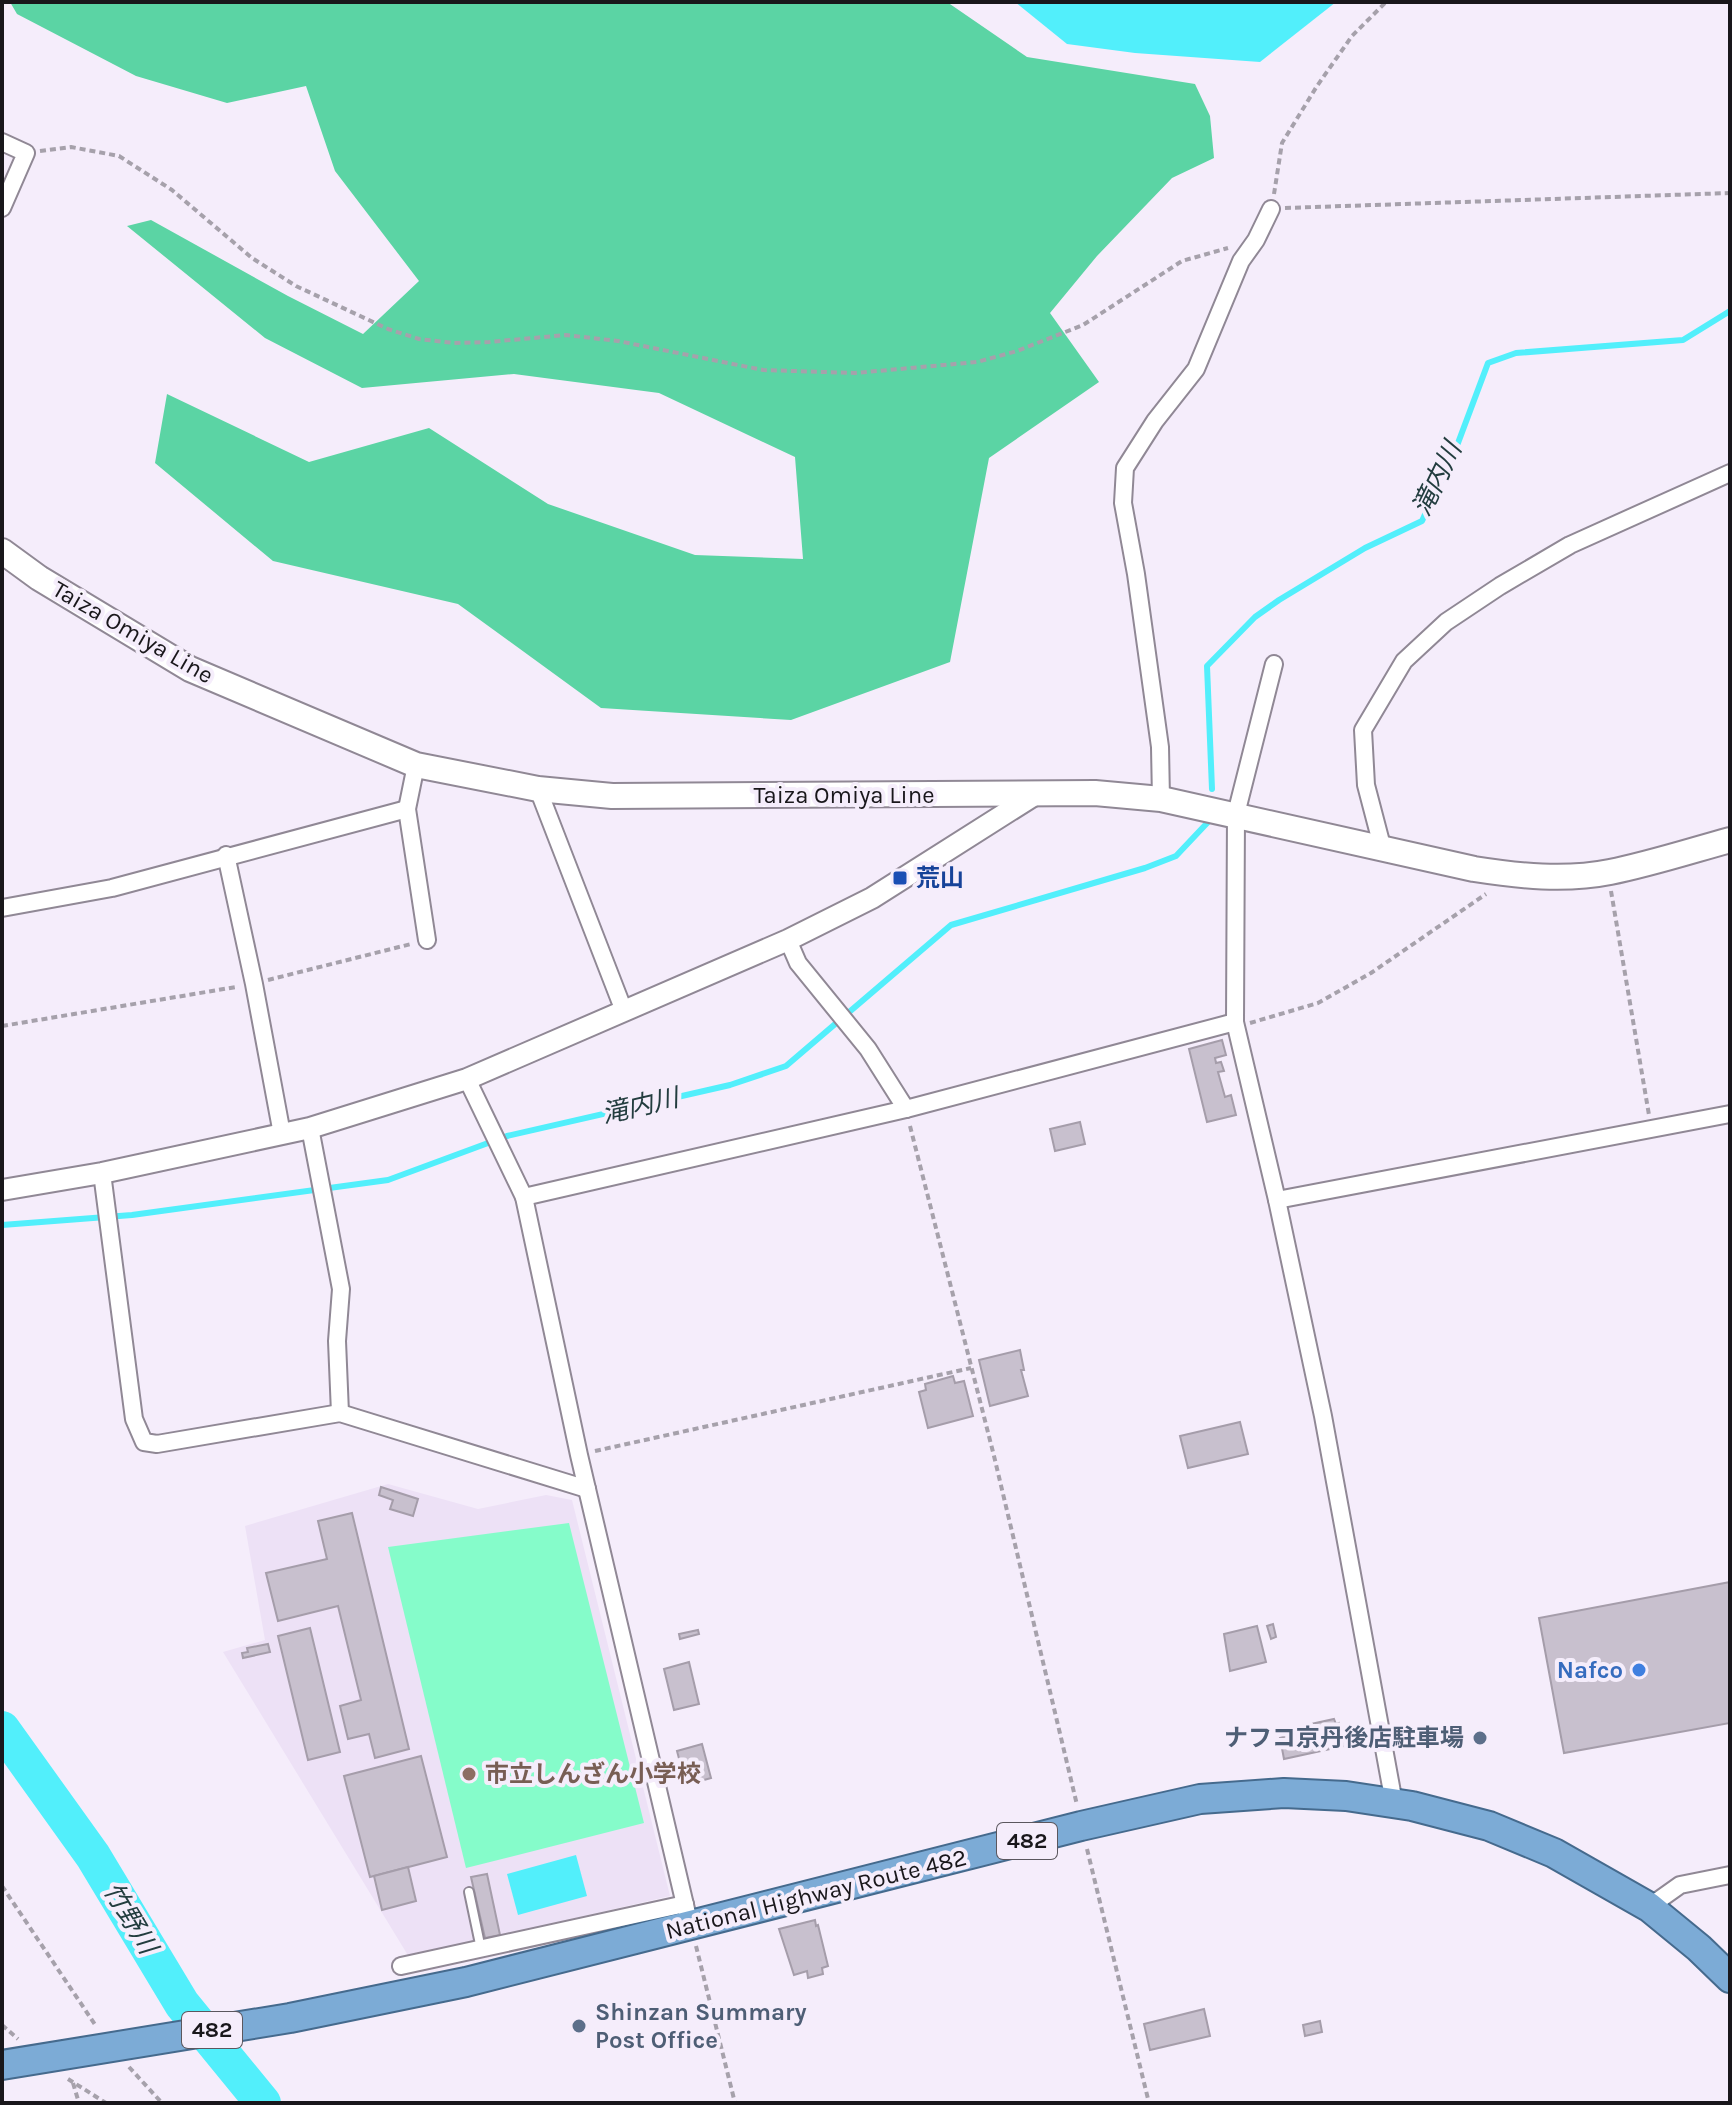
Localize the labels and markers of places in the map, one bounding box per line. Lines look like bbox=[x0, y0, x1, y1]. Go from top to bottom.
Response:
place label: 荒山 bbox=[916, 864, 964, 892]
marker: 荒山 bbox=[891, 869, 909, 887]
place label: Nafco bbox=[1557, 1656, 1623, 1684]
marker: Nafco bbox=[1630, 1661, 1648, 1679]
place label: ナフコ京丹後店駐車場 bbox=[1224, 1724, 1464, 1752]
marker: ナフコ京丹後店駐車場 bbox=[1471, 1729, 1489, 1747]
place label: 市立しんざん小学校 bbox=[485, 1760, 701, 1788]
marker: 市立しんざん小学校 bbox=[460, 1765, 478, 1783]
place label: Shinzan Summary Post Office bbox=[595, 1998, 806, 2054]
marker: Shinzan Summary Post Office bbox=[570, 2017, 588, 2035]

